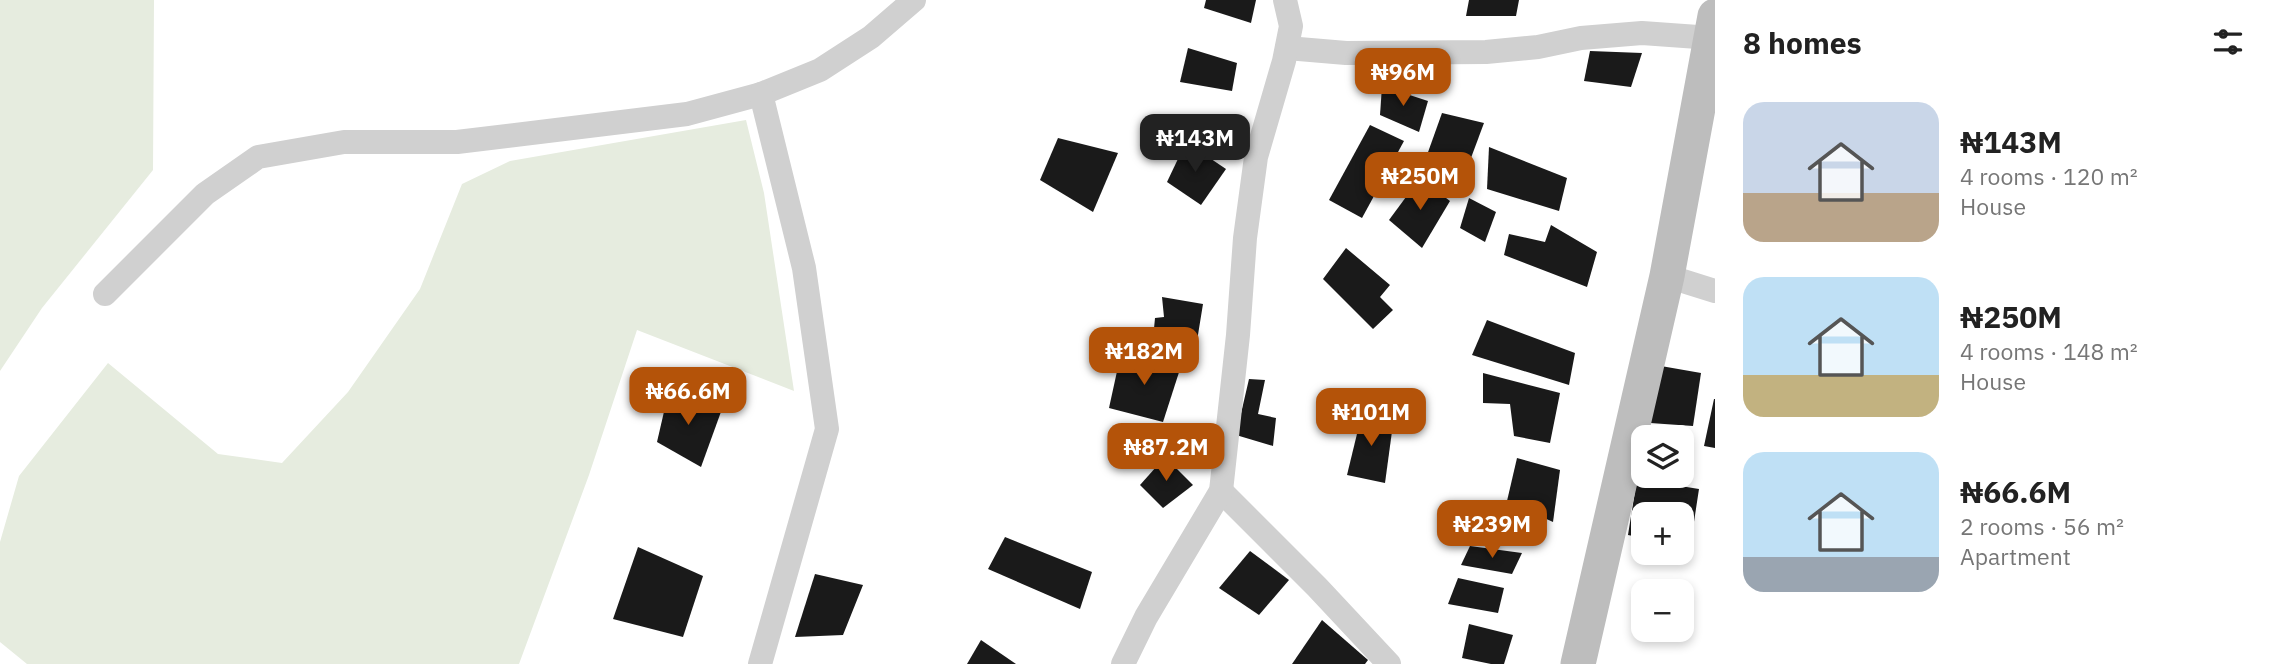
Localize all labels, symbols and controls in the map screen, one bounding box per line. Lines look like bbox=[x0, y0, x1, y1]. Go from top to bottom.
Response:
text: 8 homes bbox=[1743, 23, 1862, 62]
icon: filters bbox=[2209, 23, 2247, 61]
pin: ₦96M bbox=[1362, 48, 1444, 108]
text: ₦96M bbox=[1371, 56, 1435, 86]
pin: ₦143M bbox=[1146, 114, 1244, 174]
text: ₦143M bbox=[1156, 122, 1234, 152]
text: ₦143M bbox=[1960, 122, 2062, 161]
icon: home bbox=[1799, 130, 1883, 214]
pin: ₦250M bbox=[1371, 152, 1469, 212]
text: ₦250M bbox=[1381, 160, 1459, 190]
text: 4 rooms · 120 m² bbox=[1960, 161, 2138, 191]
text: House bbox=[1960, 191, 2026, 221]
text: ₦250M bbox=[1960, 297, 2062, 336]
icon: home bbox=[1799, 305, 1883, 389]
pin: ₦182M bbox=[1095, 328, 1193, 387]
text: ₦182M bbox=[1105, 335, 1183, 365]
text: 4 rooms · 148 m² bbox=[1960, 336, 2138, 366]
text: House bbox=[1960, 366, 2026, 396]
pin: ₦66.6M bbox=[631, 368, 745, 427]
text: ₦66.6M bbox=[645, 375, 731, 405]
pin: ₦101M bbox=[1322, 388, 1420, 448]
text: ₦101M bbox=[1332, 396, 1410, 426]
pin: ₦87.2M bbox=[1109, 424, 1223, 483]
map controls bbox=[1631, 425, 1694, 642]
button: layers bbox=[1631, 425, 1694, 488]
text: ₦87.2M bbox=[1123, 431, 1209, 461]
text: ₦66.6M bbox=[1960, 472, 2071, 511]
icon: home bbox=[1799, 480, 1883, 564]
pin: ₦239M bbox=[1443, 500, 1541, 560]
button: + bbox=[1631, 502, 1694, 565]
text: ₦239M bbox=[1453, 508, 1531, 538]
text: 2 rooms · 56 m² bbox=[1960, 511, 2124, 541]
text: Apartment bbox=[1960, 541, 2071, 571]
button: − bbox=[1631, 579, 1694, 642]

